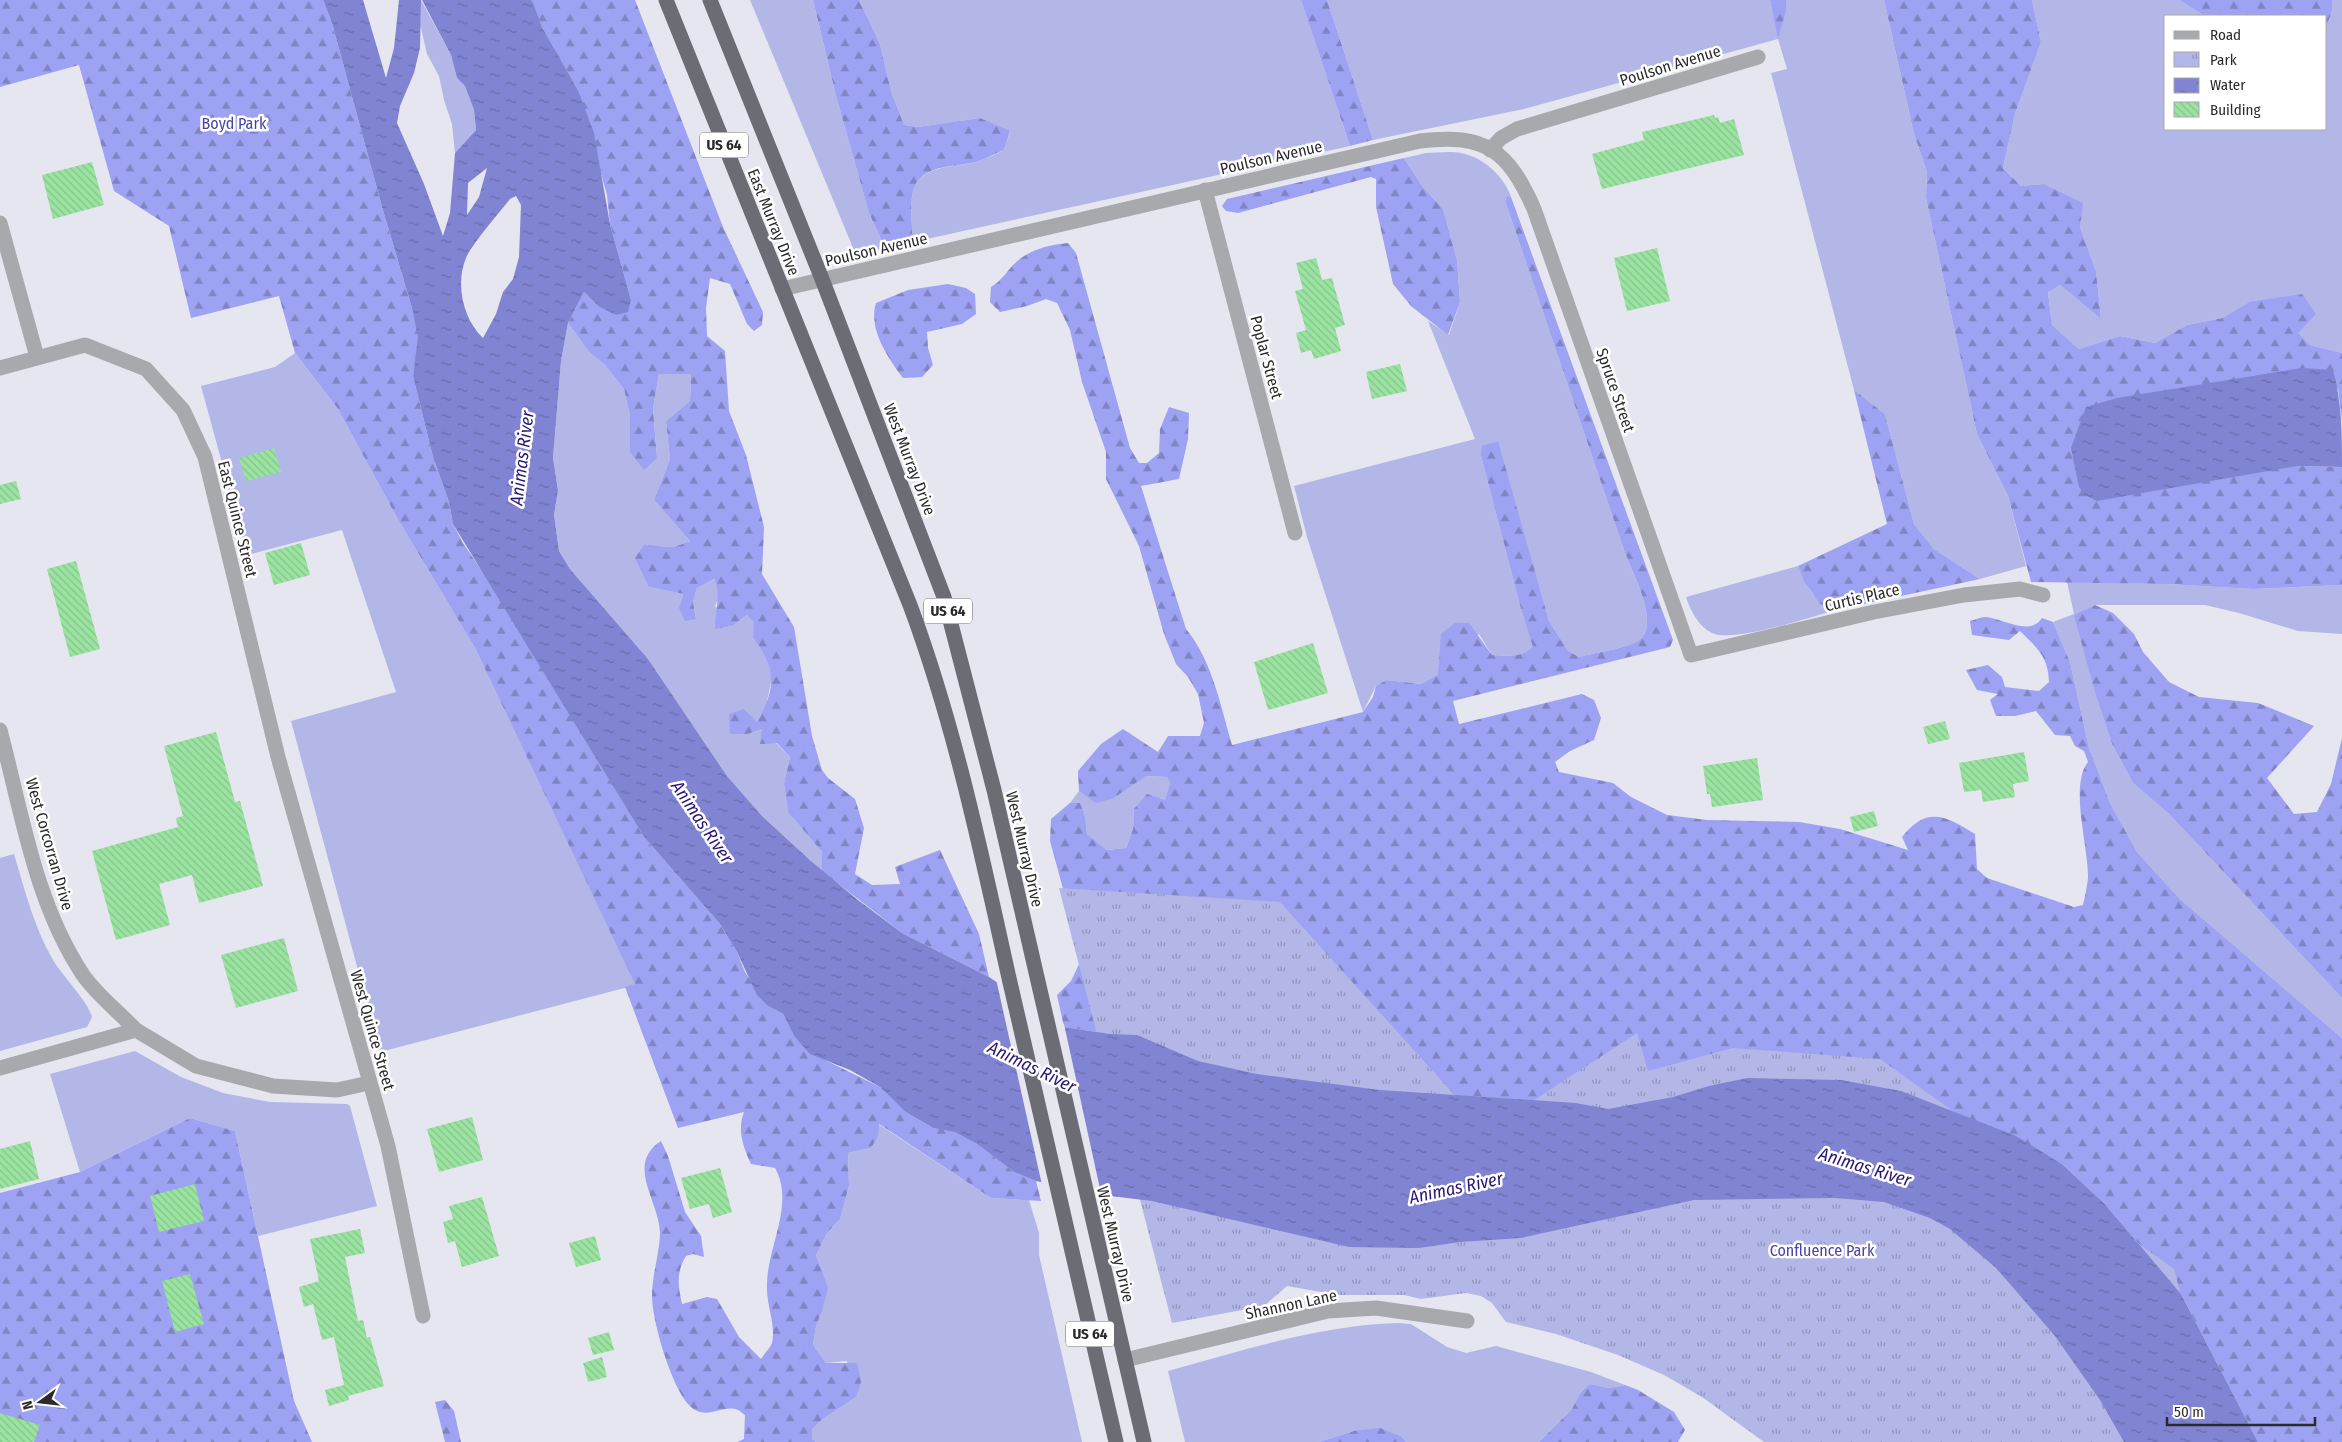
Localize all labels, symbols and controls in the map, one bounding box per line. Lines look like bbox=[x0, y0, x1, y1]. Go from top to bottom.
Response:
legend bbox=[2164, 15, 2327, 130]
text: Road bbox=[2210, 26, 2241, 44]
street label: Poulson Avenue bbox=[1617, 41, 1723, 90]
text: Park bbox=[2210, 51, 2237, 69]
text: Water bbox=[2210, 76, 2246, 94]
text: Building bbox=[2210, 101, 2261, 119]
park label: Boyd Park bbox=[202, 114, 267, 133]
road number: US 64 bbox=[700, 132, 748, 158]
street label: Poulson Avenue bbox=[1218, 136, 1324, 178]
street label: East Murray Drive bbox=[743, 166, 804, 279]
street label: Poulson Avenue bbox=[823, 228, 929, 270]
street label: Poplar Street bbox=[1246, 313, 1287, 402]
street label: Spruce Street bbox=[1592, 345, 1639, 436]
street label: West Murray Drive bbox=[879, 401, 940, 518]
water label: Animas River bbox=[505, 409, 539, 508]
street label: East Quince Street bbox=[214, 459, 261, 580]
street label: Curtis Place bbox=[1823, 580, 1902, 615]
road number: US 64 bbox=[924, 598, 972, 624]
street label: West Corcorran Drive bbox=[22, 776, 77, 912]
water label: Animas River bbox=[666, 776, 738, 868]
street label: West Murray Drive bbox=[1002, 789, 1047, 909]
street label: West Quince Street bbox=[346, 968, 399, 1093]
water label: Animas River bbox=[984, 1036, 1080, 1098]
water label: Animas River bbox=[1815, 1142, 1914, 1192]
water label: Animas River bbox=[1406, 1167, 1506, 1209]
street label: West Murray Drive bbox=[1093, 1184, 1138, 1304]
park label: Confluence Park bbox=[1770, 1241, 1875, 1260]
street label: Shannon Lane bbox=[1244, 1286, 1339, 1323]
road number: US 64 bbox=[1066, 1322, 1114, 1346]
north arrow bbox=[15, 1377, 65, 1427]
scale bar bbox=[2167, 1394, 2314, 1426]
text: N bbox=[19, 1399, 37, 1411]
text: 50 m bbox=[2174, 1403, 2204, 1421]

